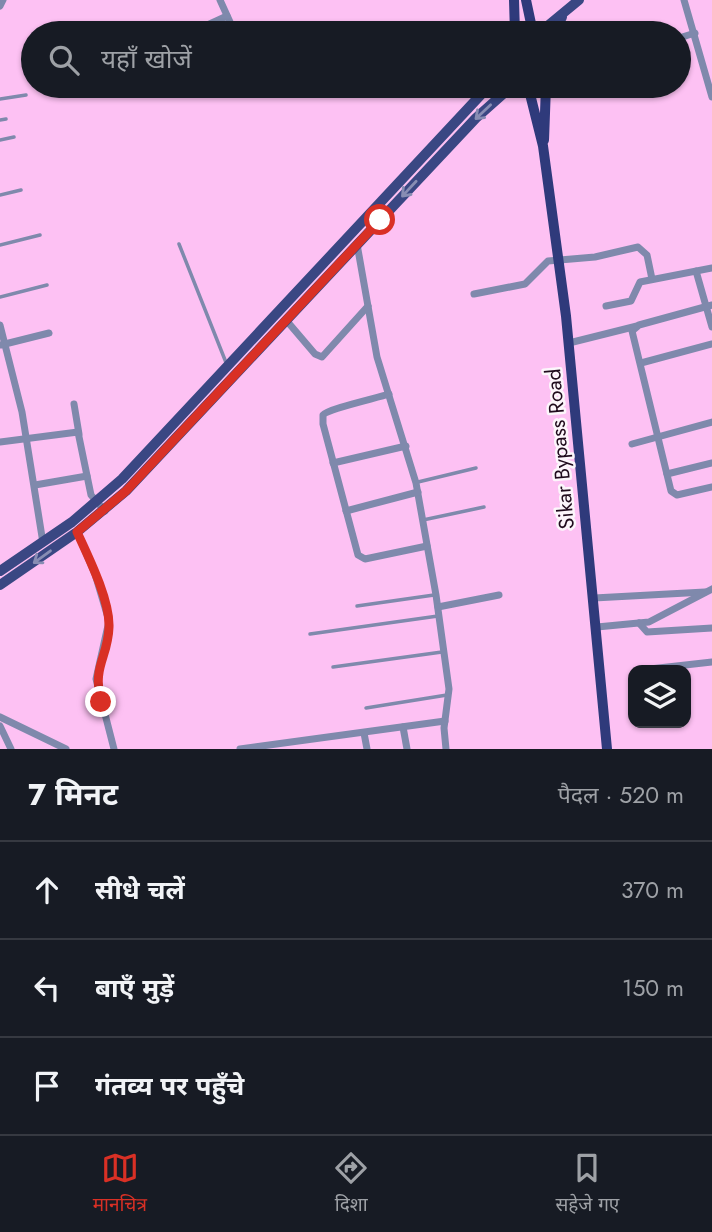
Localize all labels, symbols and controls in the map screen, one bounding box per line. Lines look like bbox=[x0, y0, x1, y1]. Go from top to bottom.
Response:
search box bbox=[21, 21, 691, 98]
text: यहाँ खोजें bbox=[101, 40, 192, 78]
icon: search bbox=[45, 41, 83, 79]
one-way arrow bbox=[475, 103, 492, 120]
one-way arrow bbox=[401, 180, 418, 197]
route start bbox=[364, 204, 395, 235]
street label: Sikar Bypass Road bbox=[538, 367, 582, 531]
one-way arrow bbox=[33, 550, 52, 565]
map controls bbox=[628, 665, 691, 728]
button: layers bbox=[628, 665, 691, 728]
route end bbox=[85, 686, 116, 717]
text: 7 मिनट bbox=[28, 773, 118, 816]
text: पैदल · 520 m bbox=[558, 778, 684, 812]
icon: ahead bbox=[28, 871, 66, 909]
text: सीधे चलें bbox=[95, 871, 185, 909]
text: 370 m bbox=[621, 873, 684, 907]
icon: left bbox=[28, 969, 66, 1007]
text: बाएँ मुड़ें bbox=[95, 969, 174, 1007]
text: 150 m bbox=[622, 971, 684, 1005]
icon: arrive bbox=[28, 1067, 66, 1105]
text: गंतव्य पर पहुँचे bbox=[95, 1067, 244, 1105]
tab: मानचित्र bbox=[93, 1149, 147, 1219]
tab: दिशा bbox=[332, 1149, 370, 1219]
tab: सहेजे गए bbox=[555, 1149, 619, 1219]

